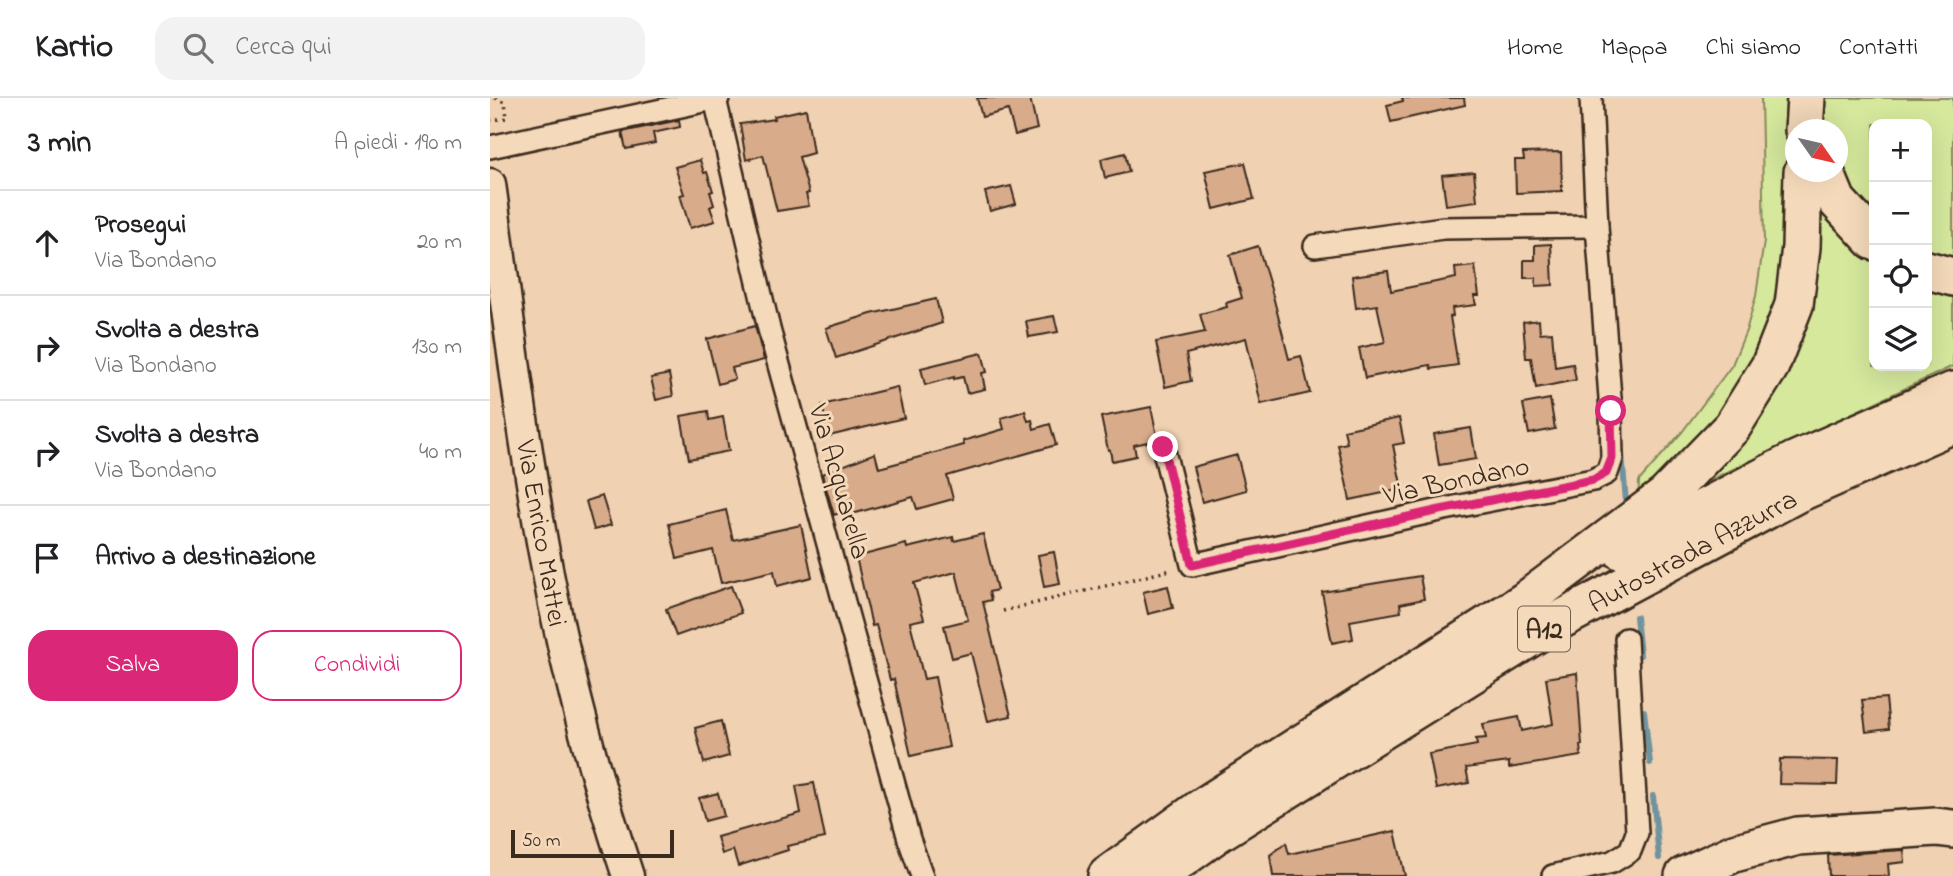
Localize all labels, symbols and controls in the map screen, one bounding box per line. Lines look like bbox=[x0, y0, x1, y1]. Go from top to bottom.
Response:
search box bbox=[155, 17, 645, 80]
text: Kartio bbox=[35, 24, 113, 72]
icon: search bbox=[179, 29, 217, 67]
text: Cerca qui bbox=[235, 29, 332, 67]
text: Home bbox=[1507, 31, 1563, 66]
text: Mappa bbox=[1601, 31, 1668, 66]
text: Chi siamo bbox=[1706, 31, 1801, 66]
text: Contatti bbox=[1839, 31, 1918, 66]
north arrow bbox=[1785, 119, 1848, 182]
map controls bbox=[1869, 119, 1932, 371]
button: + bbox=[1869, 119, 1932, 182]
text: 3 min bbox=[28, 122, 91, 166]
text: A piedi · 190 m bbox=[334, 127, 462, 160]
button: − bbox=[1869, 182, 1932, 245]
text: Prosegui bbox=[95, 207, 186, 245]
icon: ahead bbox=[28, 224, 66, 262]
text: 20 m bbox=[417, 226, 462, 259]
text: Via Bondano bbox=[95, 245, 217, 278]
button: locate bbox=[1869, 245, 1932, 308]
button: layers bbox=[1869, 308, 1932, 371]
text: Svolta a destra bbox=[95, 312, 259, 350]
icon: right bbox=[28, 329, 66, 367]
text: 130 m bbox=[412, 331, 462, 364]
text: Via Bondano bbox=[95, 350, 217, 383]
route start bbox=[1595, 395, 1626, 426]
street label: Via Acquarella bbox=[796, 399, 879, 564]
text: Svolta a destra bbox=[95, 417, 259, 455]
route end bbox=[1147, 431, 1178, 462]
icon: right bbox=[28, 434, 66, 472]
text: 40 m bbox=[419, 436, 462, 469]
street label: Via Enrico Mattei bbox=[503, 436, 576, 630]
street label: Via Bondano bbox=[1379, 447, 1533, 518]
text: Via Bondano bbox=[95, 455, 217, 488]
street label: Autostrada Azzurra bbox=[1582, 481, 1806, 626]
icon: arrive bbox=[28, 539, 66, 577]
text: Arrivo a destinazione bbox=[95, 539, 316, 577]
road number: A12 bbox=[1518, 607, 1570, 652]
button: Salva bbox=[28, 630, 238, 701]
button: Condividi bbox=[252, 630, 462, 701]
scale bar bbox=[511, 827, 674, 859]
text: 50 m bbox=[522, 828, 561, 855]

